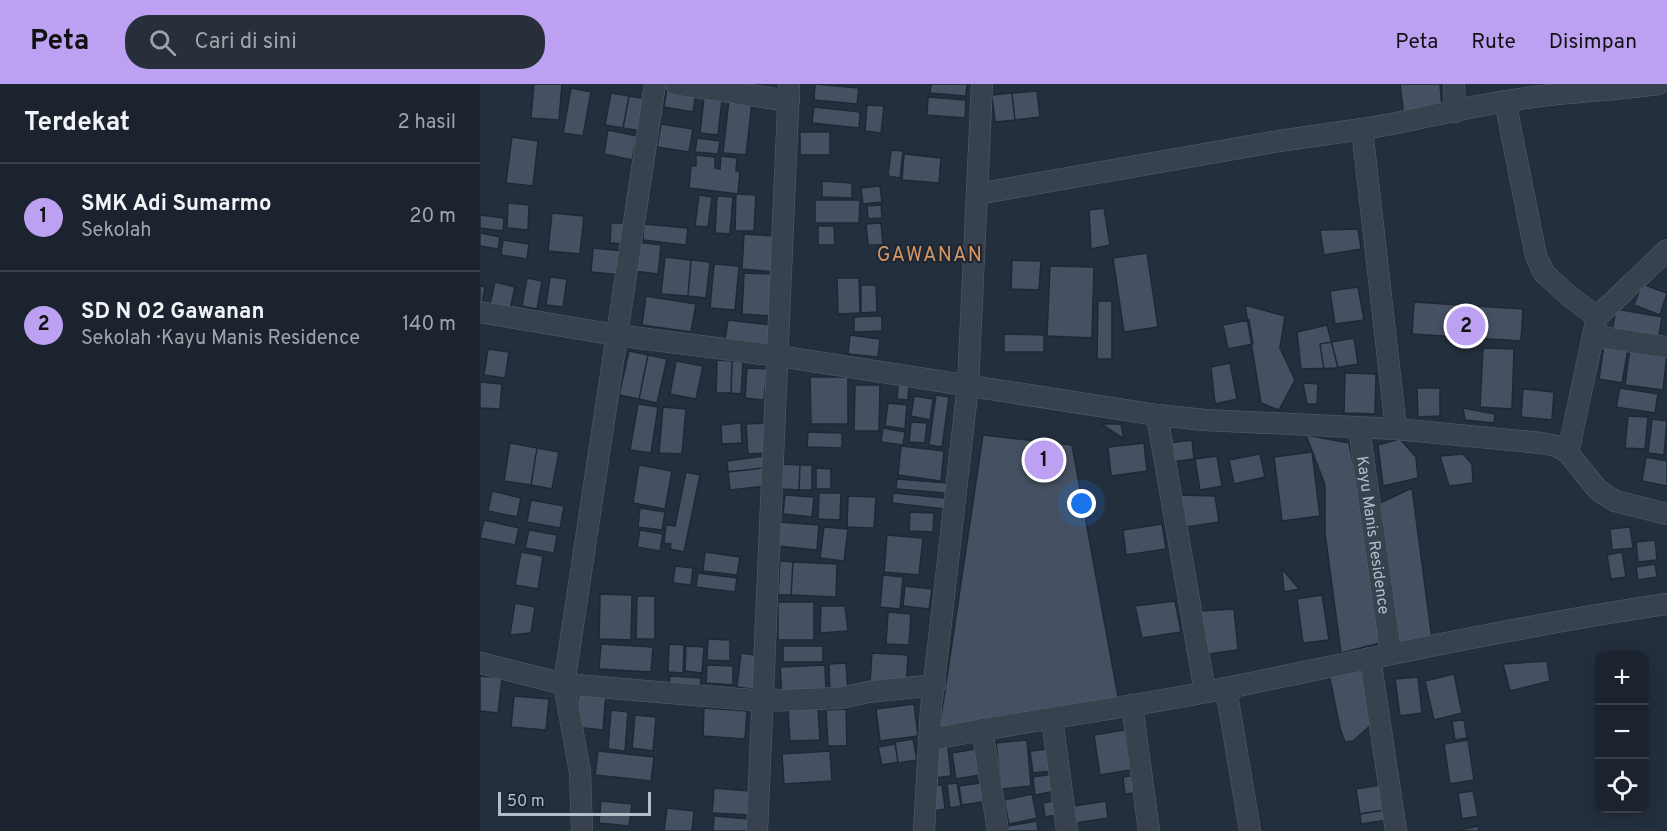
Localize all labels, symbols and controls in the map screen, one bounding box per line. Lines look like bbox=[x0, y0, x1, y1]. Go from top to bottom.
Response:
search box bbox=[125, 15, 545, 69]
text: Peta bbox=[30, 24, 89, 60]
icon: search bbox=[146, 26, 179, 59]
text: Cari di sini bbox=[194, 29, 297, 56]
text: Peta bbox=[1395, 29, 1438, 56]
text: Rute bbox=[1471, 29, 1516, 56]
text: Disimpan bbox=[1549, 29, 1637, 56]
text: Terdekat bbox=[24, 107, 130, 140]
text: 2 hasil bbox=[397, 110, 456, 136]
text: SMK Adi Sumarmo bbox=[81, 191, 271, 218]
text: 1 bbox=[40, 204, 48, 230]
text: 20 m bbox=[409, 204, 456, 230]
text: Sekolah bbox=[81, 218, 152, 244]
district label: GAWANAN bbox=[877, 243, 983, 269]
text: SD N 02 Gawanan bbox=[81, 299, 265, 326]
pin: 2 bbox=[1446, 304, 1486, 348]
text: 2 bbox=[37, 312, 50, 338]
text: 140 m bbox=[402, 312, 456, 338]
text: Sekolah · Kayu Manis Residence bbox=[81, 326, 360, 352]
pin: 1 bbox=[1024, 438, 1064, 482]
street label: Kayu Manis Residence bbox=[1351, 455, 1393, 616]
your location bbox=[1067, 489, 1096, 518]
map controls bbox=[1595, 651, 1649, 813]
button: + bbox=[1595, 651, 1649, 705]
button: − bbox=[1595, 705, 1649, 759]
button: locate bbox=[1595, 759, 1649, 813]
scale bar bbox=[498, 789, 651, 816]
text: 50 m bbox=[507, 792, 545, 812]

